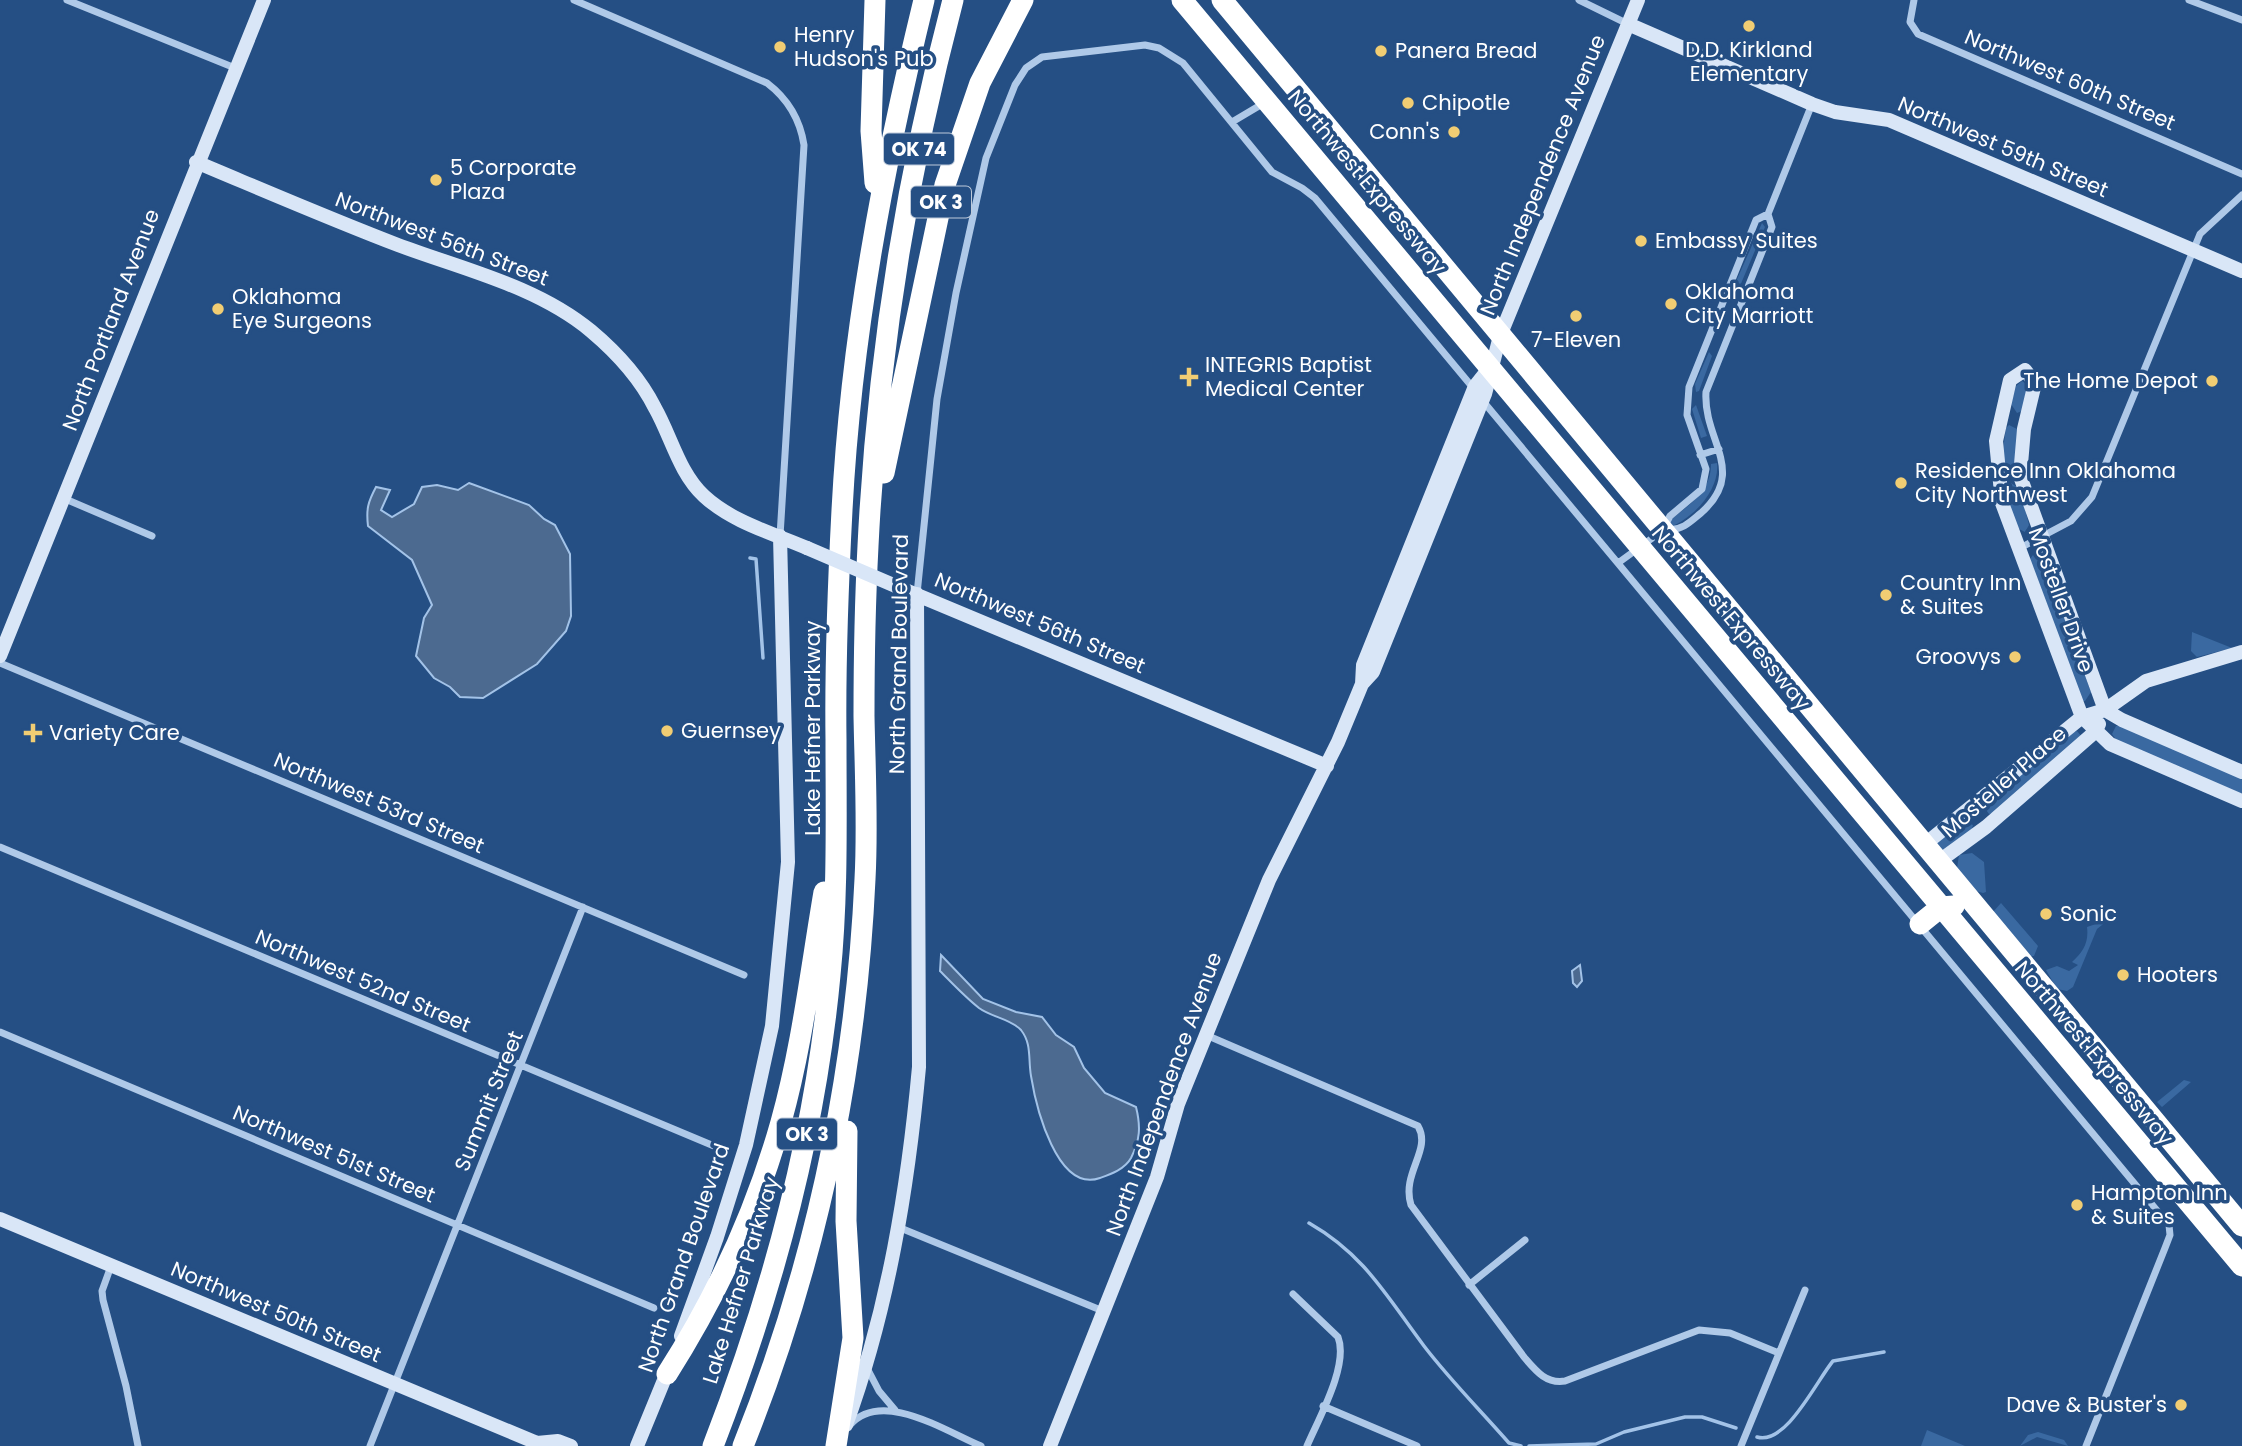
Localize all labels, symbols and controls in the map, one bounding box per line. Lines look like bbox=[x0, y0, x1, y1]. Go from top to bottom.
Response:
marker: D.D. Kirkland Elementary bbox=[1741, 18, 1757, 34]
place label: Henry Hudson's Pub bbox=[794, 20, 934, 73]
street label: Northwest 60th Street bbox=[1960, 22, 2180, 137]
street label: North Independence Avenue bbox=[1473, 30, 1612, 319]
place label: D.D. Kirkland Elementary bbox=[1685, 35, 1813, 88]
place label: Panera Bread bbox=[1395, 36, 1538, 65]
marker: Henry Hudson's Pub bbox=[772, 39, 788, 55]
marker: Panera Bread bbox=[1373, 43, 1389, 59]
street label: Northwest Expressway bbox=[1282, 83, 1453, 280]
place label: Chipotle bbox=[1422, 88, 1510, 117]
street label: Northwest 59th Street bbox=[1893, 89, 2113, 204]
marker: Chipotle bbox=[1400, 95, 1416, 111]
place label: Conn's bbox=[1369, 117, 1440, 146]
marker: Conn's bbox=[1446, 124, 1462, 140]
road number: OK 74 bbox=[884, 134, 954, 164]
place label: 5 Corporate Plaza bbox=[450, 153, 577, 206]
marker: 5 Corporate Plaza bbox=[428, 172, 444, 188]
street label: Northwest 56th Street bbox=[331, 184, 553, 293]
road number: OK 3 bbox=[911, 186, 971, 218]
street label: North Portland Avenue bbox=[55, 205, 166, 435]
place label: Embassy Suites bbox=[1655, 226, 1818, 255]
marker: Embassy Suites bbox=[1633, 233, 1649, 249]
place label: Oklahoma City Marriott bbox=[1685, 277, 1813, 330]
place label: Oklahoma Eye Surgeons bbox=[232, 282, 372, 335]
marker: Oklahoma City Marriott bbox=[1663, 296, 1679, 312]
marker: Oklahoma Eye Surgeons bbox=[210, 301, 226, 317]
marker: 7-Eleven bbox=[1568, 308, 1584, 324]
place label: 7-Eleven bbox=[1531, 325, 1621, 354]
place label: INTEGRIS Baptist Medical Center bbox=[1205, 350, 1372, 403]
place label: The Home Depot bbox=[2023, 366, 2198, 395]
marker: INTEGRIS Baptist Medical Center bbox=[1179, 367, 1199, 387]
marker: The Home Depot bbox=[2204, 373, 2220, 389]
place label: Residence Inn Oklahoma City Northwest bbox=[1915, 456, 2176, 509]
marker: Residence Inn Oklahoma City Northwest bbox=[1893, 475, 1909, 491]
street label: Northwest Expressway bbox=[1646, 519, 1817, 716]
street label: Mosteller Drive bbox=[2022, 523, 2101, 676]
street label: North Grand Boulevard bbox=[882, 534, 915, 774]
street label: Northwest 56th Street bbox=[930, 565, 1150, 680]
place label: Country Inn & Suites bbox=[1900, 568, 2022, 621]
marker: Country Inn & Suites bbox=[1878, 587, 1894, 603]
street label: Lake Hefner Parkway bbox=[798, 620, 827, 836]
place label: Groovys bbox=[1915, 642, 2001, 671]
marker: Groovys bbox=[2007, 649, 2023, 665]
place label: Guernsey bbox=[681, 716, 781, 745]
place label: Variety Care bbox=[49, 718, 180, 747]
street label: Mosteller Place bbox=[1935, 719, 2073, 844]
marker: Variety Care bbox=[23, 723, 43, 743]
marker: Guernsey bbox=[659, 723, 675, 739]
street label: Northwest 53rd Street bbox=[269, 745, 489, 860]
place label: Sonic bbox=[2060, 899, 2117, 928]
marker: Sonic bbox=[2038, 906, 2054, 922]
street label: Northwest 52nd Street bbox=[251, 922, 475, 1039]
street label: North Independence Avenue bbox=[1099, 948, 1228, 1240]
street label: Northwest Expressway bbox=[2009, 954, 2180, 1151]
place label: Hooters bbox=[2137, 960, 2218, 989]
marker: Hooters bbox=[2115, 967, 2131, 983]
street label: Summit Street bbox=[447, 1026, 530, 1175]
street label: Northwest 51st Street bbox=[229, 1098, 440, 1209]
road number: OK 3 bbox=[777, 1118, 837, 1150]
street label: North Grand Boulevard bbox=[631, 1140, 736, 1376]
street label: Lake Hefner Parkway bbox=[695, 1172, 786, 1387]
place label: Hampton Inn & Suites bbox=[2091, 1178, 2228, 1231]
marker: Hampton Inn & Suites bbox=[2069, 1197, 2085, 1213]
street label: Northwest 50th Street bbox=[166, 1254, 386, 1369]
place label: Dave & Buster's bbox=[2006, 1390, 2167, 1419]
marker: Dave & Buster's bbox=[2173, 1397, 2189, 1413]

